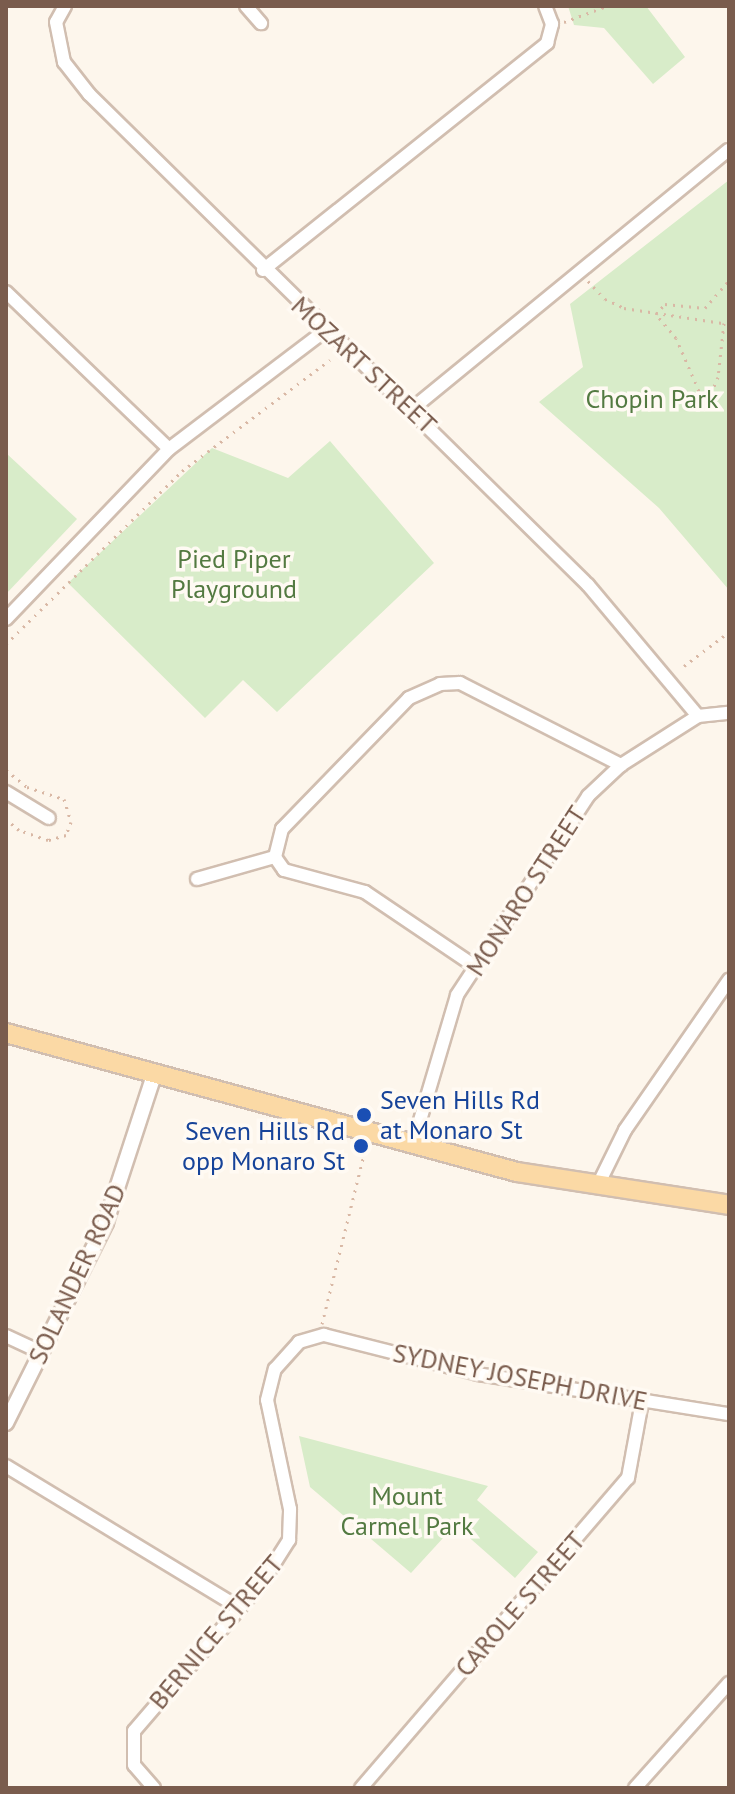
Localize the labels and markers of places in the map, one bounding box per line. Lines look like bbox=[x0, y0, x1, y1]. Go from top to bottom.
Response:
place label: Seven Hills Rd at Monaro St bbox=[380, 1084, 540, 1146]
marker: Seven Hills Rd at Monaro St bbox=[355, 1106, 373, 1124]
place label: Seven Hills Rd opp Monaro St bbox=[182, 1115, 345, 1176]
marker: Seven Hills Rd opp Monaro St bbox=[352, 1137, 370, 1155]

